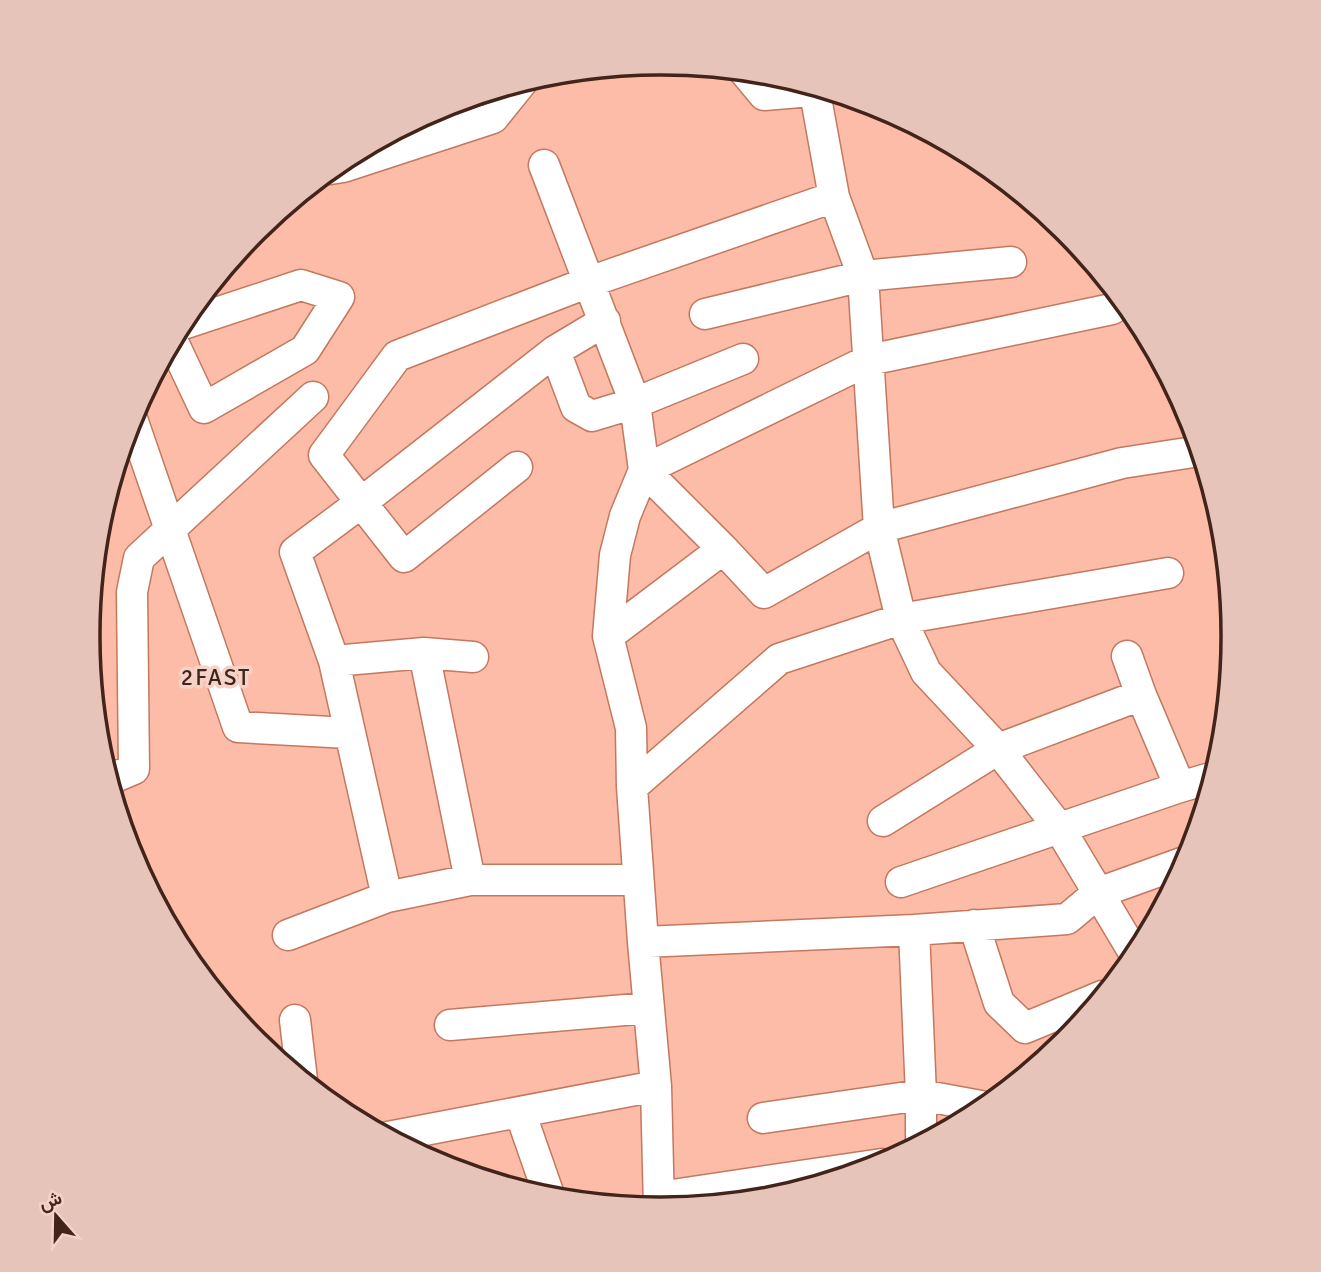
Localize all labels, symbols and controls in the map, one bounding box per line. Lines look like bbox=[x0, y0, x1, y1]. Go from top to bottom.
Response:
district label: 2FAST bbox=[181, 663, 251, 692]
north arrow bbox=[21, 1181, 91, 1251]
text: ش bbox=[36, 1186, 66, 1216]

